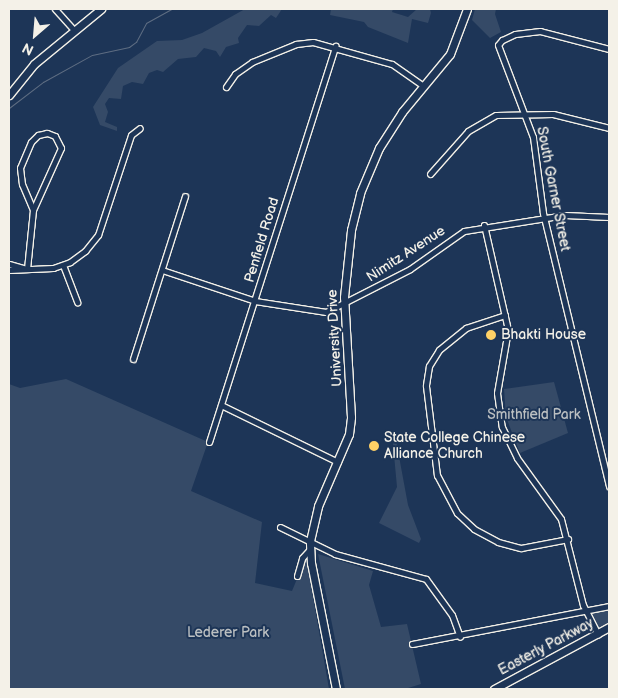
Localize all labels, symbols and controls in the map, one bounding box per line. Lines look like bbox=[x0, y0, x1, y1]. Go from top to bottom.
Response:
north arrow bbox=[10, 10, 60, 60]
text: N bbox=[19, 39, 37, 59]
street label: South Garner Street bbox=[533, 125, 573, 253]
street label: Penfield Road bbox=[241, 195, 283, 285]
street label: Nimitz Avenue bbox=[364, 222, 448, 286]
street label: University Drive bbox=[324, 288, 346, 388]
place label: Bhakti House bbox=[501, 327, 586, 343]
marker: Bhakti House bbox=[485, 329, 497, 341]
park label: Smithfield Park bbox=[487, 407, 581, 423]
place label: State College Chinese Alliance Church bbox=[384, 430, 525, 462]
marker: State College Chinese Alliance Church bbox=[368, 440, 380, 452]
street label: Easterly Parkway bbox=[495, 615, 597, 679]
park label: Lederer Park bbox=[187, 625, 269, 641]

